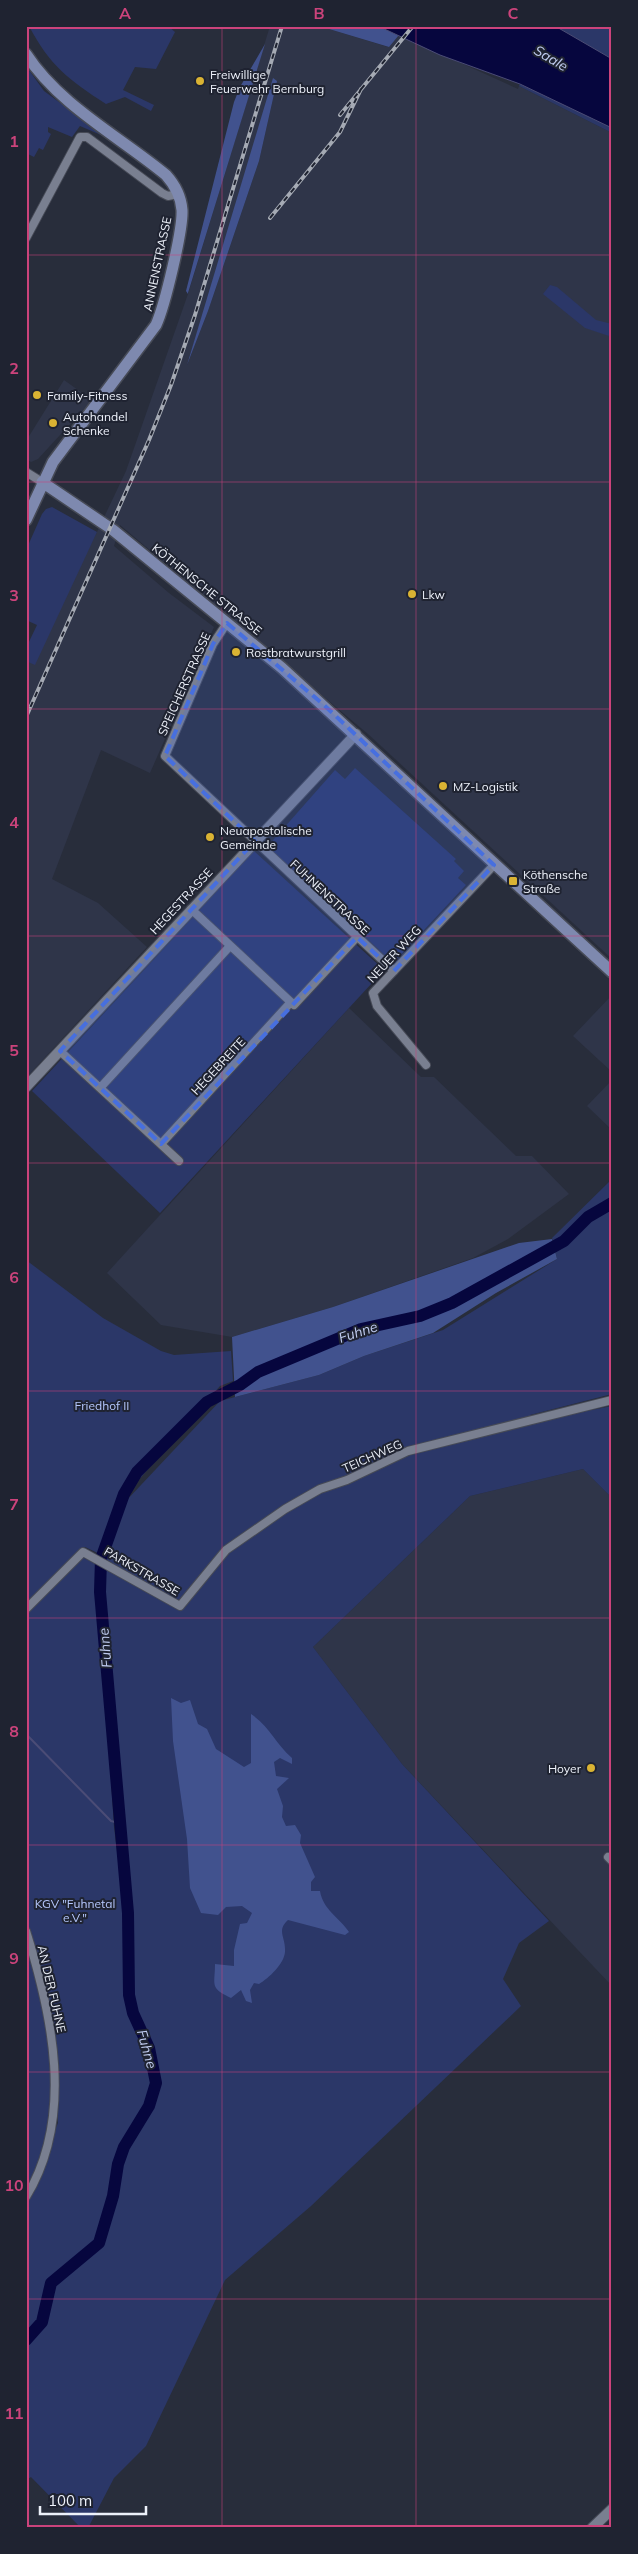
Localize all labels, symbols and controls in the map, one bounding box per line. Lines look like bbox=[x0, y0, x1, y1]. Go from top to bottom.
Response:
text: A bbox=[119, 3, 131, 23]
text: B bbox=[313, 3, 325, 23]
text: C bbox=[508, 3, 519, 23]
water label: Saale bbox=[531, 41, 572, 75]
place label: Freiwillige Feuerwehr Bernburg bbox=[210, 67, 324, 96]
marker: Freiwillige Feuerwehr Bernburg bbox=[194, 75, 206, 87]
text: 1 bbox=[9, 131, 19, 151]
street label: ANNENSTRASSE bbox=[140, 215, 174, 313]
text: 2 bbox=[9, 358, 19, 378]
place label: Family-Fitness bbox=[47, 388, 128, 403]
marker: Family-Fitness bbox=[31, 389, 43, 401]
place label: Autohandel Schenke bbox=[63, 409, 128, 438]
marker: Autohandel Schenke bbox=[47, 417, 59, 429]
street label: KÖTHENSCHE STRASSE bbox=[149, 540, 265, 638]
text: 3 bbox=[9, 585, 19, 605]
place label: Lkw bbox=[422, 587, 446, 602]
marker: Lkw bbox=[406, 588, 418, 600]
street label: SPEICHERSTRASSE bbox=[154, 630, 214, 738]
place label: Rostbratwurstgrill bbox=[246, 645, 346, 660]
marker: Rostbratwurstgrill bbox=[230, 646, 242, 658]
place label: MZ-Logistik bbox=[453, 779, 519, 794]
marker: MZ-Logistik bbox=[437, 780, 449, 792]
text: 4 bbox=[9, 812, 19, 832]
place label: Neuapostolische Gemeinde bbox=[220, 823, 312, 852]
marker: Neuapostolische Gemeinde bbox=[204, 831, 216, 843]
street label: FUHNENSTRASSE bbox=[287, 856, 373, 938]
street label: HEGESTRASSE bbox=[146, 865, 216, 937]
place label: Köthensche Straße bbox=[523, 867, 588, 896]
marker: Köthensche Straße bbox=[507, 875, 519, 887]
street label: NEUER WEG bbox=[364, 922, 424, 986]
street label: HEGEBREITE bbox=[188, 1034, 248, 1098]
text: 5 bbox=[9, 1040, 19, 1060]
text: 6 bbox=[9, 1267, 19, 1287]
water label: Fuhne bbox=[336, 1317, 380, 1347]
park label: Friedhof II bbox=[75, 1398, 129, 1413]
street label: TEICHWEG bbox=[340, 1436, 404, 1476]
text: 7 bbox=[9, 1494, 19, 1514]
street label: PARKSTRASSE bbox=[102, 1543, 182, 1599]
water label: Fuhne bbox=[94, 1627, 116, 1669]
text: 8 bbox=[9, 1721, 19, 1741]
place label: Hoyer bbox=[548, 1761, 582, 1776]
marker: Hoyer bbox=[585, 1762, 597, 1774]
park label: KGV "Fuhnetal e.V." bbox=[35, 1896, 115, 1925]
street label: AN DER FUHNE bbox=[35, 1944, 69, 2034]
text: 9 bbox=[9, 1948, 19, 1968]
water label: Fuhne bbox=[133, 2027, 161, 2071]
text: 10 bbox=[4, 2175, 24, 2195]
text: 11 bbox=[4, 2403, 24, 2423]
scale bar bbox=[40, 2484, 146, 2516]
text: 100 m bbox=[48, 2491, 92, 2510]

